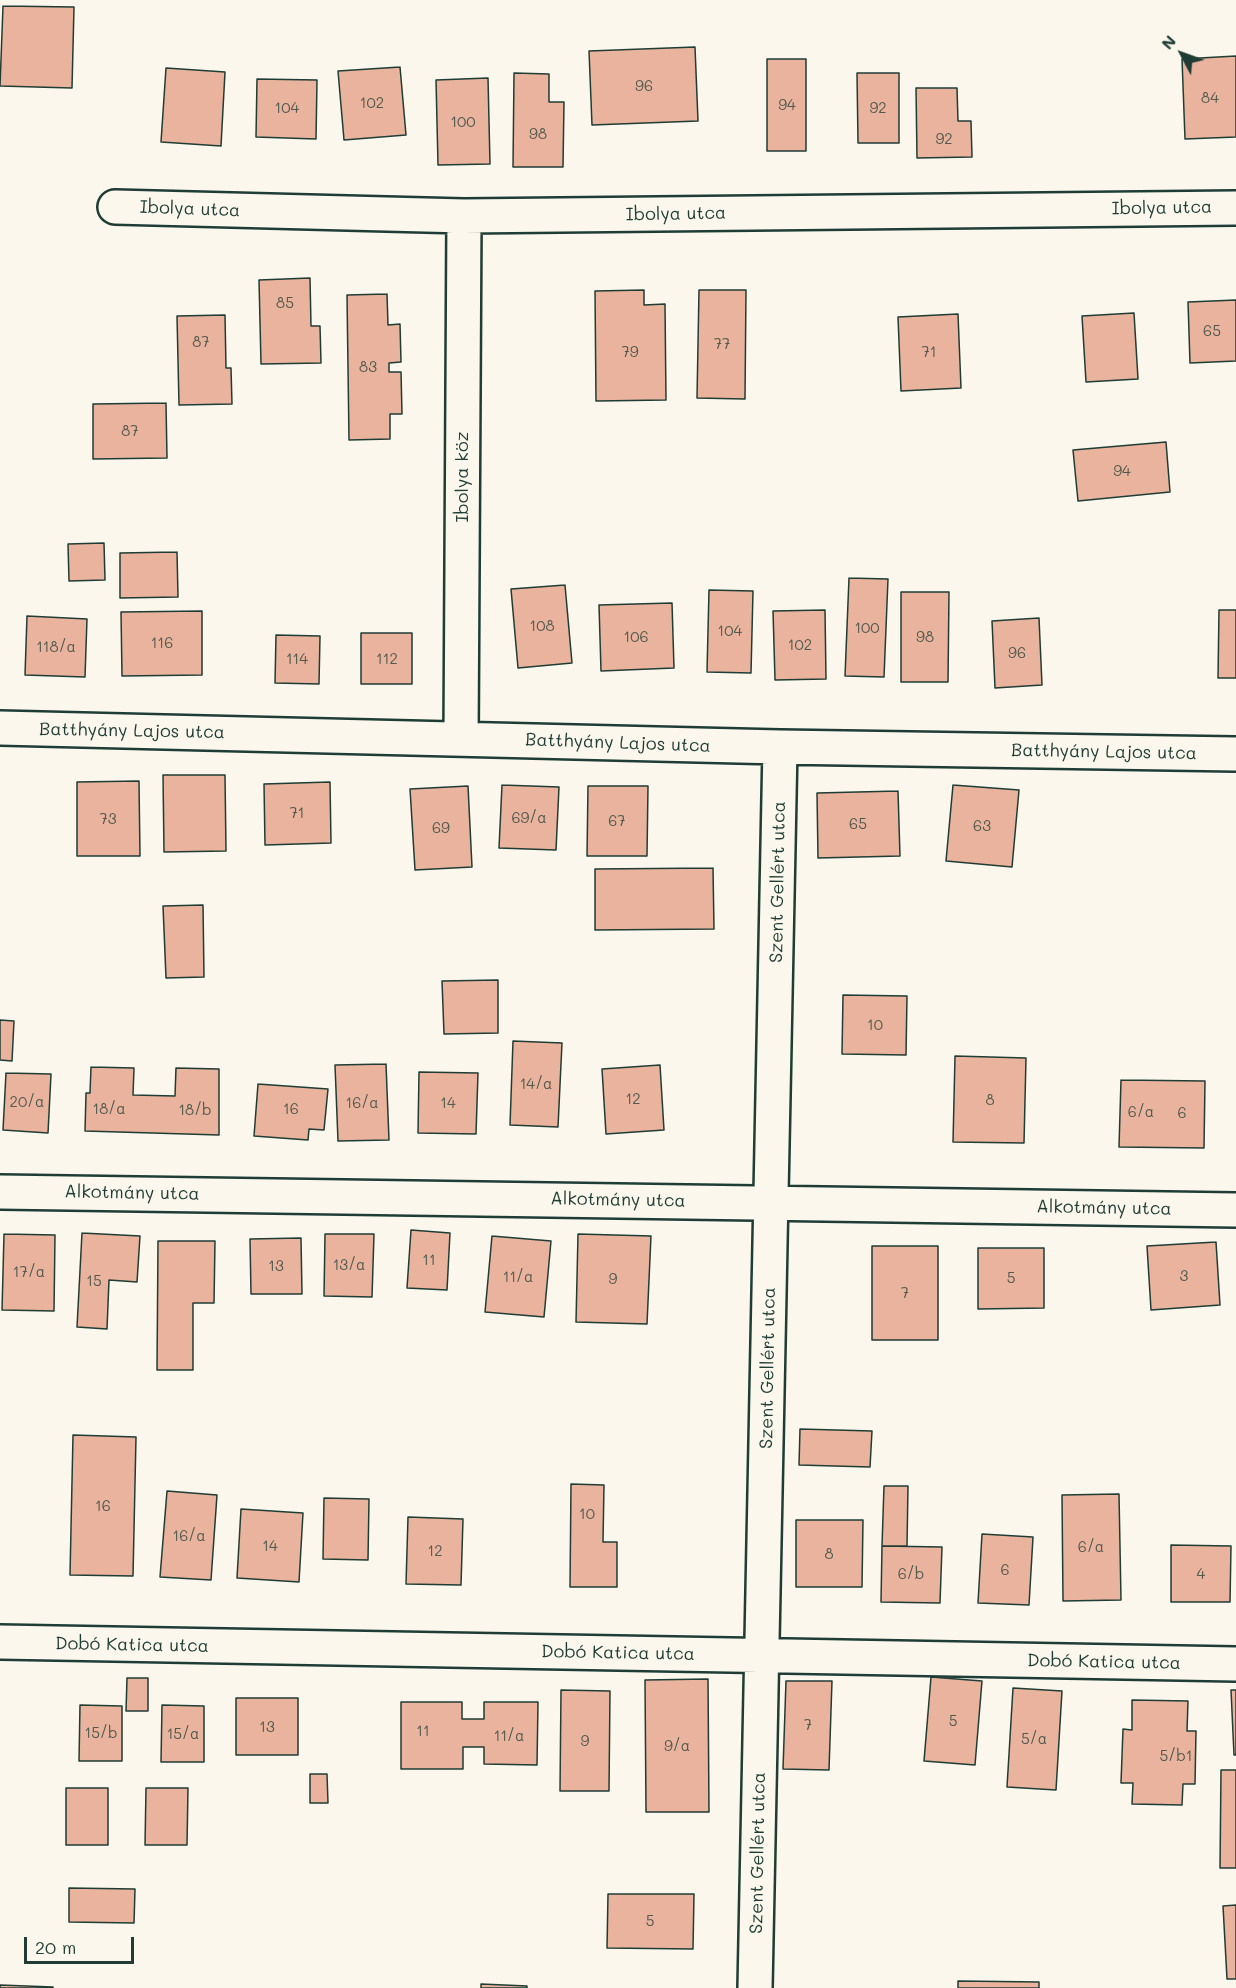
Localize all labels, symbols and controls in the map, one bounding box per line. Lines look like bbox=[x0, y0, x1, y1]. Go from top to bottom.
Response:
north arrow bbox=[1152, 24, 1212, 84]
text: N bbox=[1156, 30, 1180, 53]
house number: 96 bbox=[635, 77, 653, 95]
house number: 84 bbox=[1201, 89, 1219, 107]
house number: 102 bbox=[360, 94, 384, 112]
house number: 94 bbox=[778, 96, 796, 114]
house number: 104 bbox=[275, 99, 299, 117]
house number: 92 bbox=[869, 99, 887, 117]
house number: 100 bbox=[450, 113, 476, 131]
house number: 98 bbox=[529, 125, 547, 143]
house number: 92 bbox=[935, 130, 953, 148]
street label: Ibolya utca bbox=[139, 196, 241, 222]
street label: Ibolya utca bbox=[1112, 196, 1212, 220]
street label: Ibolya utca bbox=[626, 202, 726, 226]
house number: 85 bbox=[276, 294, 294, 312]
house number: 65 bbox=[1203, 322, 1221, 340]
house number: 87 bbox=[192, 333, 210, 351]
house number: 77 bbox=[714, 335, 730, 353]
house number: 79 bbox=[621, 343, 639, 361]
house number: 71 bbox=[921, 343, 937, 361]
house number: 83 bbox=[359, 358, 377, 376]
house number: 87 bbox=[121, 422, 139, 440]
street label: Ibolya köz bbox=[451, 431, 473, 523]
house number: 94 bbox=[1113, 462, 1131, 480]
house number: 108 bbox=[529, 617, 555, 635]
house number: 100 bbox=[854, 619, 880, 637]
house number: 104 bbox=[718, 622, 742, 640]
house number: 106 bbox=[623, 628, 649, 646]
house number: 98 bbox=[916, 628, 934, 646]
house number: 116 bbox=[151, 634, 173, 652]
house number: 102 bbox=[788, 636, 812, 654]
house number: 118/a bbox=[36, 638, 76, 656]
house number: 96 bbox=[1008, 644, 1026, 662]
house number: 114 bbox=[286, 650, 308, 668]
house number: 112 bbox=[376, 650, 398, 668]
street label: Batthyány Lajos utca bbox=[39, 719, 225, 743]
street label: Batthyány Lajos utca bbox=[525, 729, 711, 757]
street label: Batthyány Lajos utca bbox=[1011, 740, 1197, 764]
street label: Szent Gellért utca bbox=[766, 801, 790, 963]
house number: 71 bbox=[289, 804, 305, 822]
house number: 69/a bbox=[511, 809, 547, 827]
house number: 73 bbox=[99, 810, 117, 828]
house number: 67 bbox=[608, 812, 626, 830]
house number: 65 bbox=[849, 815, 867, 833]
house number: 63 bbox=[973, 817, 991, 835]
house number: 69 bbox=[432, 819, 450, 837]
house number: 10 bbox=[867, 1016, 883, 1034]
house number: 14/a bbox=[520, 1075, 552, 1093]
house number: 12 bbox=[625, 1090, 641, 1108]
house number: 8 bbox=[985, 1091, 995, 1109]
house number: 20/a bbox=[10, 1093, 44, 1111]
house number: 16/a bbox=[346, 1094, 378, 1112]
house number: 14 bbox=[440, 1094, 456, 1112]
house number: 18/a bbox=[93, 1100, 125, 1118]
house number: 16 bbox=[283, 1100, 299, 1118]
house number: 18/b bbox=[178, 1101, 212, 1119]
house number: 6/a bbox=[1128, 1103, 1154, 1121]
house number: 6 bbox=[1177, 1104, 1187, 1122]
street label: Alkotmány utca bbox=[64, 1181, 200, 1205]
street label: Alkotmány utca bbox=[550, 1188, 686, 1212]
street label: Alkotmány utca bbox=[1036, 1196, 1172, 1220]
house number: 11 bbox=[422, 1251, 436, 1269]
house number: 13/a bbox=[333, 1256, 365, 1274]
house number: 13 bbox=[268, 1257, 284, 1275]
house number: 17/a bbox=[13, 1263, 45, 1281]
house number: 3 bbox=[1180, 1267, 1188, 1285]
house number: 11/a bbox=[503, 1268, 533, 1286]
house number: 5 bbox=[1007, 1269, 1015, 1287]
house number: 9 bbox=[609, 1270, 617, 1288]
house number: 15 bbox=[86, 1272, 102, 1290]
house number: 7 bbox=[901, 1284, 909, 1302]
street label: Szent Gellért utca bbox=[756, 1287, 780, 1449]
house number: 16 bbox=[95, 1497, 111, 1515]
house number: 10 bbox=[579, 1505, 595, 1523]
house number: 16/a bbox=[173, 1527, 205, 1545]
house number: 14 bbox=[262, 1537, 278, 1555]
house number: 6/a bbox=[1078, 1538, 1104, 1556]
house number: 12 bbox=[427, 1542, 443, 1560]
house number: 8 bbox=[824, 1545, 834, 1563]
house number: 6 bbox=[1000, 1561, 1010, 1579]
house number: 6/b bbox=[898, 1565, 924, 1583]
house number: 4 bbox=[1197, 1565, 1205, 1583]
street label: Dobó Katica utca bbox=[55, 1633, 209, 1657]
street label: Dobó Katica utca bbox=[541, 1641, 695, 1665]
street label: Dobó Katica utca bbox=[1027, 1650, 1181, 1674]
house number: 5 bbox=[949, 1712, 957, 1730]
house number: 7 bbox=[804, 1716, 812, 1734]
house number: 13 bbox=[259, 1718, 275, 1736]
house number: 11 bbox=[416, 1722, 430, 1740]
house number: 15/b bbox=[85, 1724, 117, 1742]
house number: 15/a bbox=[167, 1725, 199, 1743]
house number: 11/a bbox=[494, 1727, 524, 1745]
house number: 5/a bbox=[1021, 1730, 1047, 1748]
house number: 9 bbox=[581, 1732, 589, 1750]
house number: 9/a bbox=[664, 1737, 690, 1755]
house number: 5/b1 bbox=[1160, 1747, 1192, 1765]
street label: Szent Gellért utca bbox=[746, 1772, 770, 1934]
house number: 5 bbox=[646, 1912, 654, 1930]
scale bar bbox=[27, 1925, 136, 1963]
text: 20 m bbox=[35, 1935, 76, 1959]

